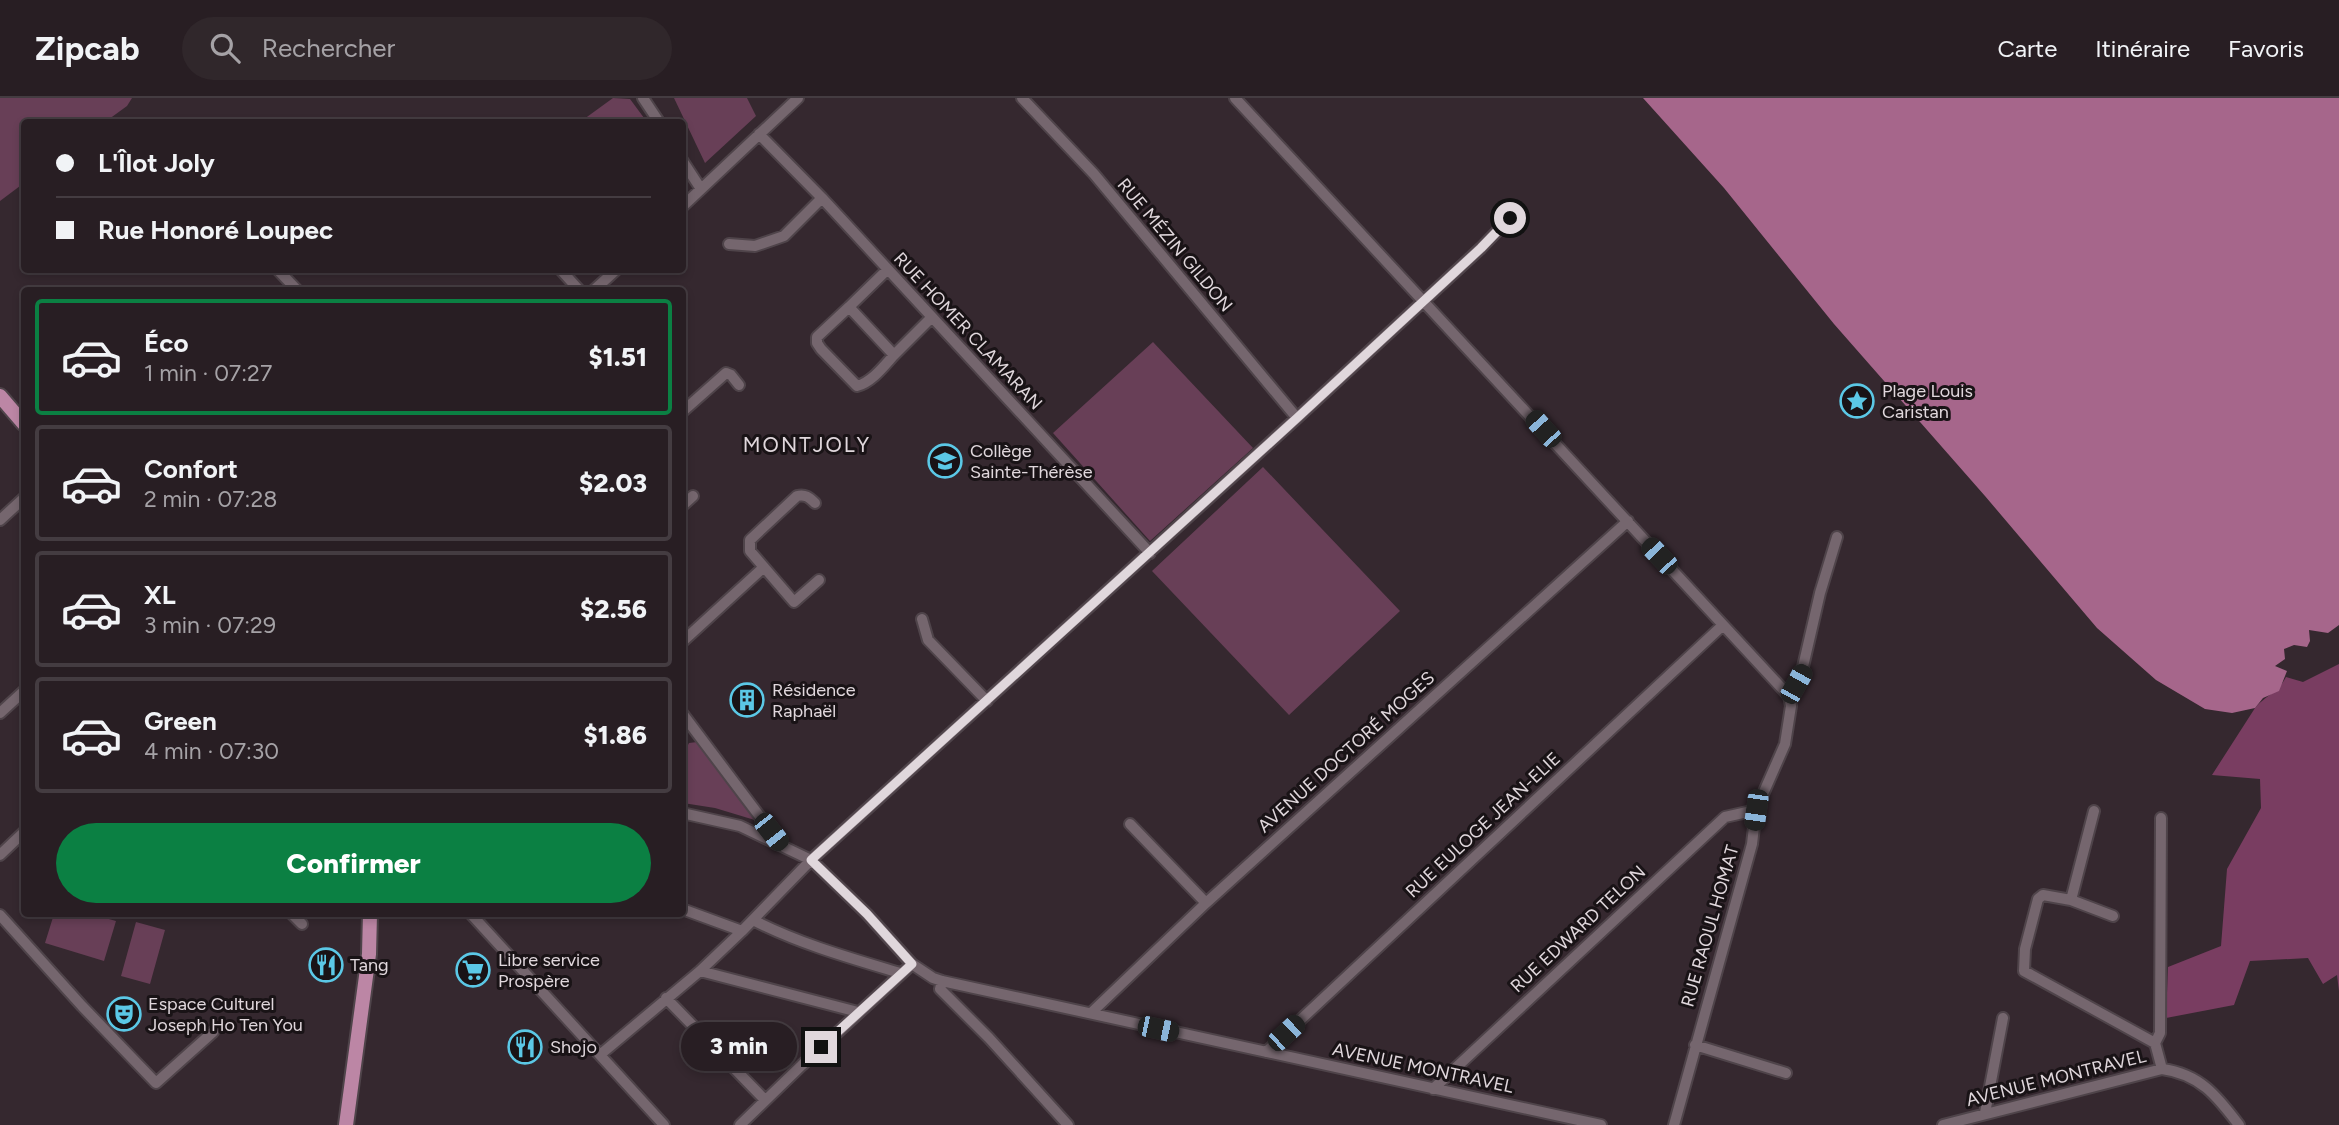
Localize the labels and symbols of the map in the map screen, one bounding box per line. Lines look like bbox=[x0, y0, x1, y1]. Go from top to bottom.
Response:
street label: RUE MÉZIN GILDON bbox=[1113, 174, 1237, 316]
route start bbox=[1494, 202, 1526, 234]
street label: RUE HOMER CLAMARAN bbox=[889, 248, 1047, 414]
place label: Plage Louis Caristan bbox=[1882, 380, 1973, 423]
place icon: Plage Louis Caristan bbox=[1838, 382, 1876, 420]
car bbox=[1522, 406, 1565, 452]
district label: MONTJOLY bbox=[743, 432, 871, 457]
place label: Collège Sainte-Thérèse bbox=[970, 440, 1093, 483]
school or university icon: Collège Sainte-Thérèse bbox=[926, 442, 964, 480]
car bbox=[1637, 533, 1682, 579]
car bbox=[1777, 661, 1816, 707]
street label: AVENUE DOCTORÉ MOGES bbox=[1253, 667, 1439, 837]
place label: Résidence Raphaël bbox=[772, 679, 856, 722]
building icon: Résidence Raphaël bbox=[728, 681, 766, 719]
street label: RUE EULOGE JEAN-ELIE bbox=[1401, 748, 1565, 902]
car bbox=[1743, 788, 1770, 832]
car bbox=[750, 809, 793, 855]
street label: RUE RAOUL HOMAT bbox=[1676, 843, 1744, 1009]
street label: RUE EDWARD TELON bbox=[1506, 861, 1650, 997]
restaurant icon: Tang bbox=[307, 946, 345, 984]
place label: Libre service Prospère bbox=[498, 949, 600, 992]
supermarket icon: Libre service Prospère bbox=[454, 951, 492, 989]
place label: Tang bbox=[350, 954, 389, 976]
place label: Espace Culturel Joseph Ho Ten You bbox=[148, 993, 303, 1036]
theatre icon: Espace Culturel Joseph Ho Ten You bbox=[105, 995, 143, 1033]
car bbox=[1264, 1011, 1309, 1055]
car bbox=[1136, 1014, 1181, 1044]
callout: 3 min bbox=[681, 1023, 796, 1072]
restaurant icon: Shojo bbox=[506, 1028, 544, 1066]
route end bbox=[805, 1031, 837, 1063]
place label: Shojo bbox=[550, 1036, 597, 1058]
street label: AVENUE MONTRAVEL bbox=[1330, 1038, 1516, 1098]
street label: AVENUE MONTRAVEL bbox=[1964, 1045, 2149, 1111]

